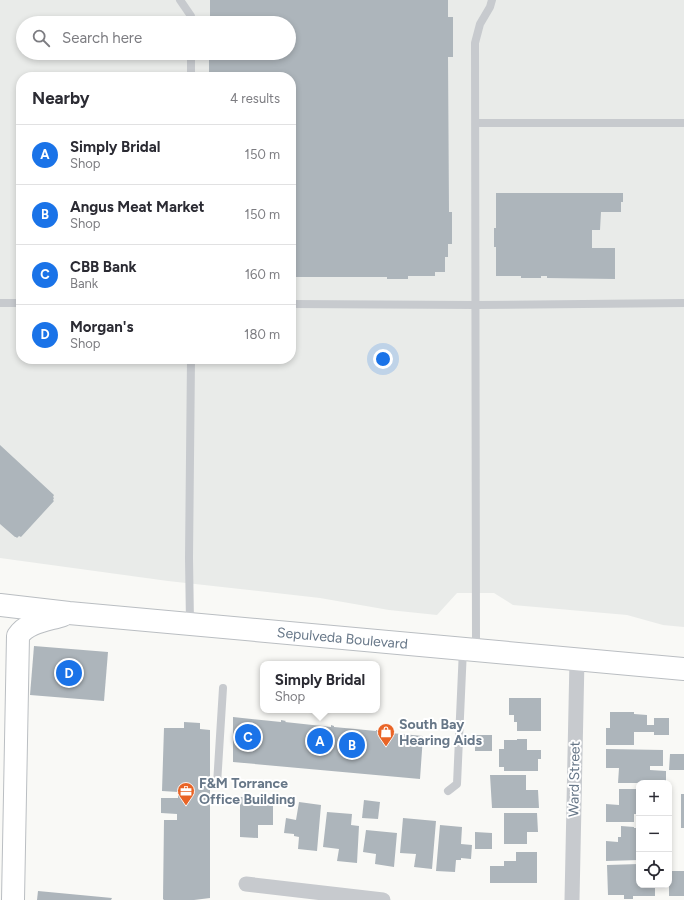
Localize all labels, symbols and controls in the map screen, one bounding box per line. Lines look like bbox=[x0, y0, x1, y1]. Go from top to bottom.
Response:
search box bbox=[16, 16, 296, 60]
icon: search bbox=[30, 27, 52, 49]
text: Search here bbox=[62, 29, 142, 47]
text: Nearby bbox=[32, 88, 90, 108]
text: 4 results bbox=[230, 91, 280, 106]
text: Simply Bridal bbox=[70, 138, 160, 156]
text: A bbox=[40, 147, 50, 162]
text: 150 m bbox=[245, 147, 280, 162]
text: Shop bbox=[70, 156, 100, 171]
text: Angus Meat Market bbox=[70, 198, 205, 216]
text: B bbox=[41, 207, 49, 222]
text: 150 m bbox=[245, 207, 280, 222]
text: Shop bbox=[70, 216, 100, 231]
text: CBB Bank bbox=[70, 258, 137, 276]
text: C bbox=[40, 267, 50, 282]
text: 160 m bbox=[245, 267, 280, 282]
text: Bank bbox=[70, 276, 98, 291]
text: Morgan's bbox=[70, 318, 133, 336]
text: D bbox=[40, 327, 50, 342]
text: 180 m bbox=[244, 327, 280, 342]
text: Shop bbox=[70, 336, 100, 351]
your location bbox=[373, 349, 393, 369]
street label: Sepulveda Boulevard bbox=[276, 624, 409, 653]
pin: D bbox=[56, 658, 82, 688]
popup bbox=[260, 661, 380, 713]
text: Simply Bridal bbox=[275, 671, 365, 689]
text: Shop bbox=[275, 689, 305, 704]
place label: South Bay Hearing Aids bbox=[399, 716, 482, 749]
pin: C bbox=[235, 722, 261, 752]
shop icon: South Bay Hearing Aids bbox=[376, 722, 396, 747]
pin: A bbox=[307, 726, 333, 756]
pin: B bbox=[339, 730, 365, 760]
street label: Ward Street bbox=[565, 741, 584, 817]
place label: F&M Torrance Office Building bbox=[199, 775, 295, 808]
map controls bbox=[636, 780, 672, 888]
button: + bbox=[636, 780, 672, 816]
office icon: F&M Torrance Office Building bbox=[176, 781, 196, 806]
button: − bbox=[636, 816, 672, 852]
button: locate bbox=[636, 852, 672, 888]

